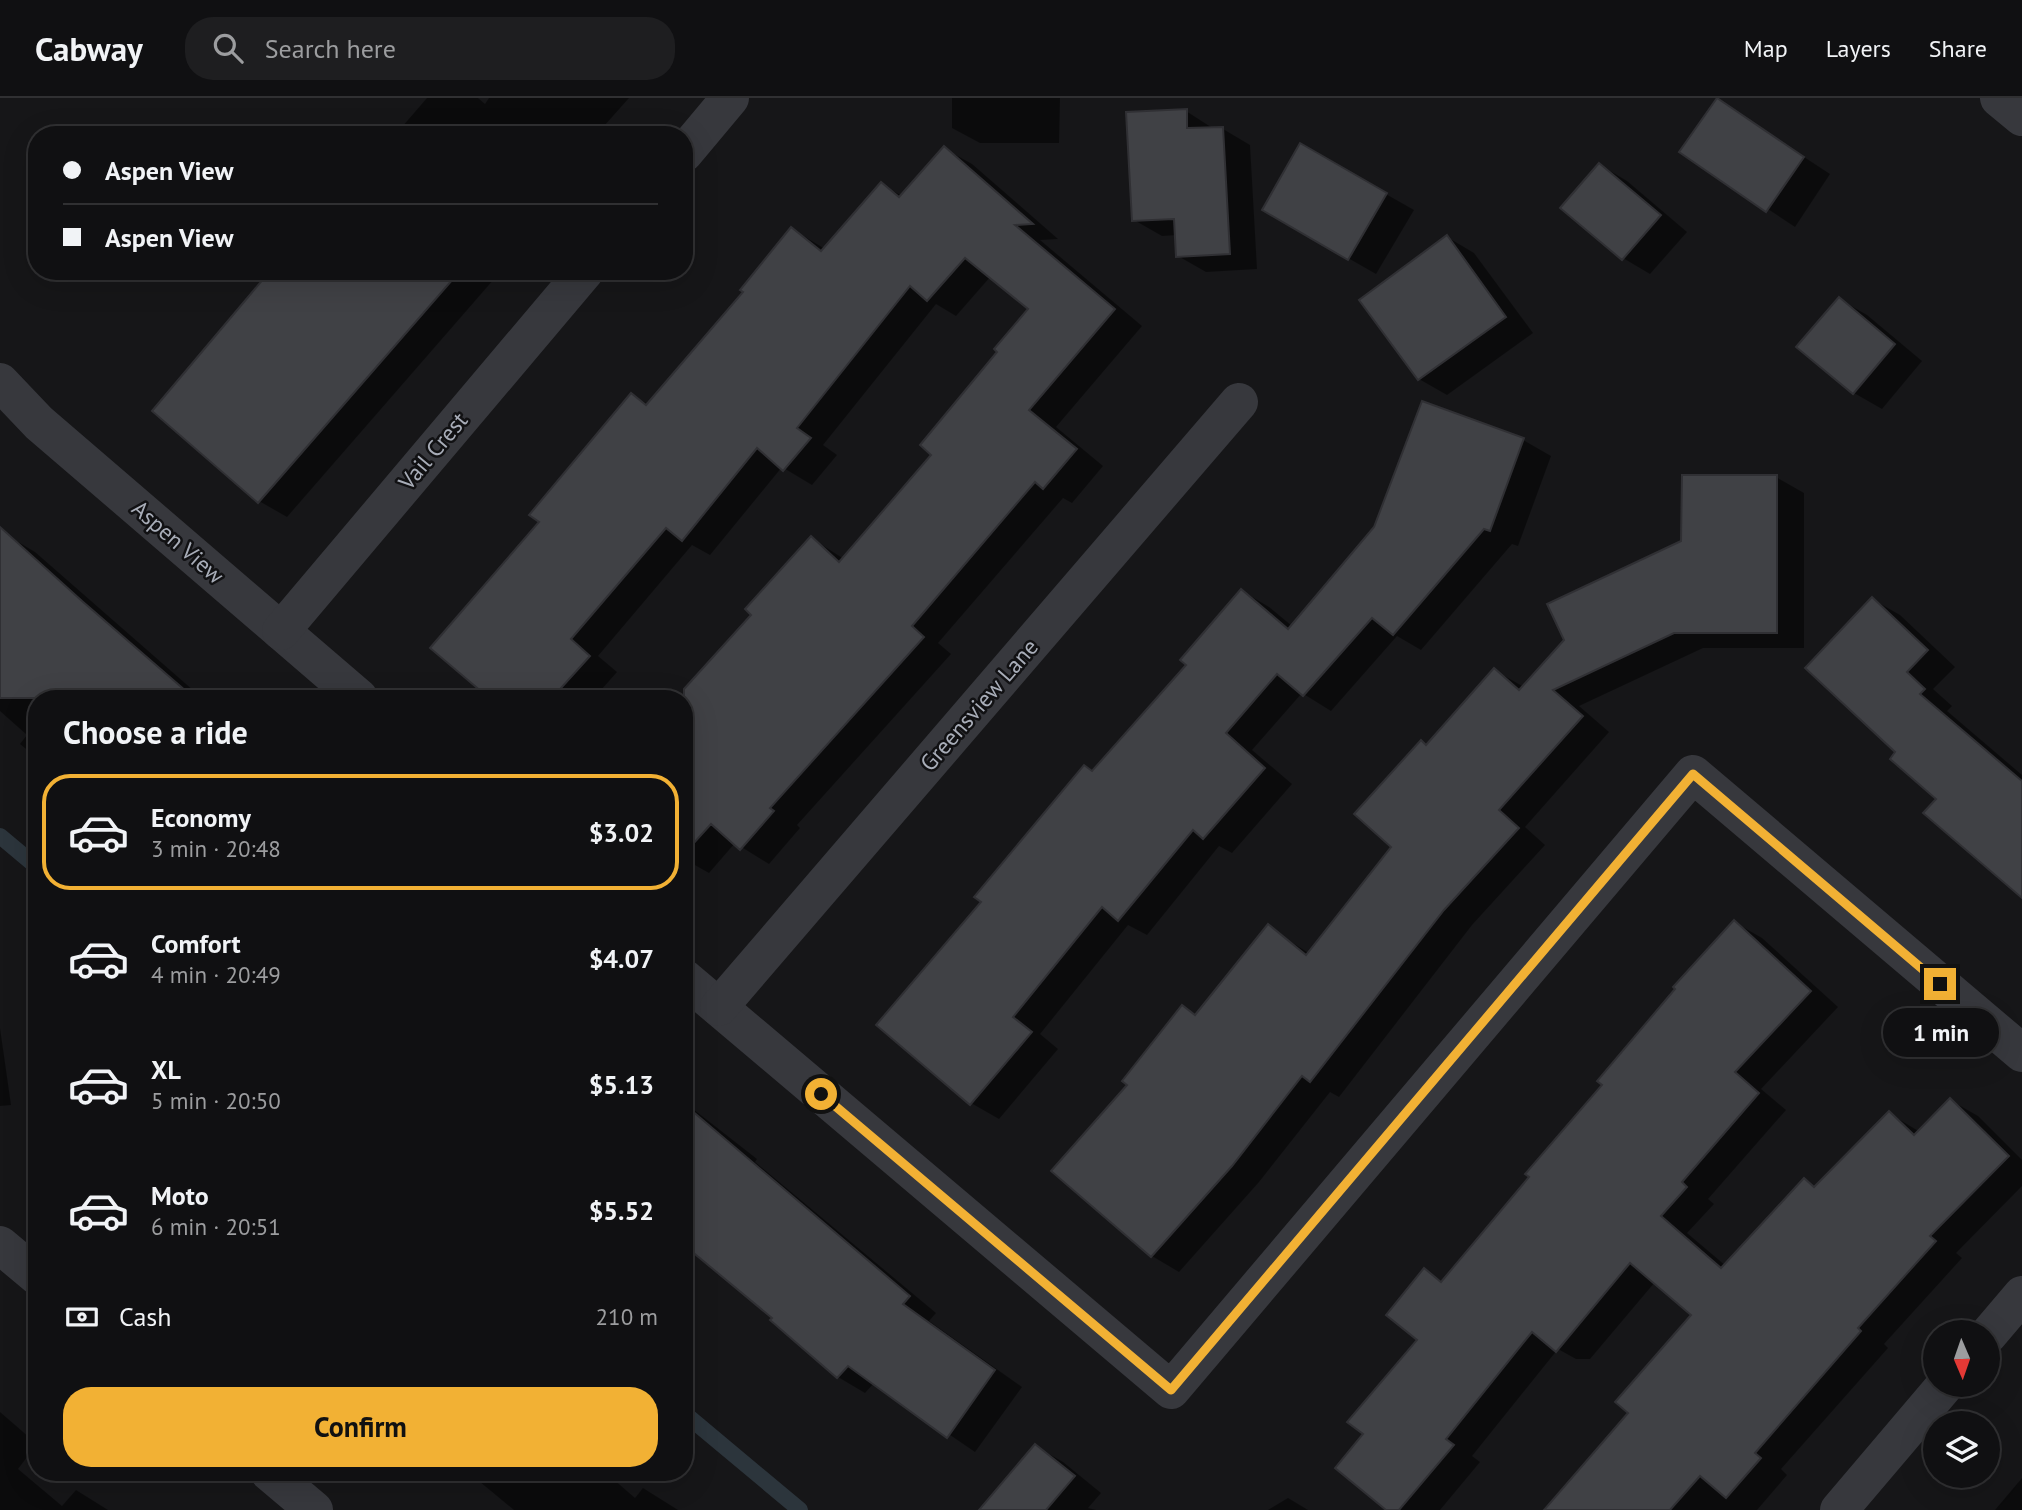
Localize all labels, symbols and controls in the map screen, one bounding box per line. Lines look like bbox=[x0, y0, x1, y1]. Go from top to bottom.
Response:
search box bbox=[185, 17, 675, 80]
text: Cabway bbox=[35, 27, 143, 70]
icon: search bbox=[209, 29, 247, 67]
text: Search here bbox=[265, 32, 396, 65]
text: Map bbox=[1744, 33, 1788, 64]
text: Layers bbox=[1826, 33, 1891, 64]
text: Share bbox=[1929, 33, 1987, 64]
text: Aspen View bbox=[105, 154, 233, 187]
text: Aspen View bbox=[105, 221, 233, 254]
street label: Vail Crest bbox=[391, 406, 473, 496]
street label: Aspen View bbox=[126, 494, 230, 590]
street label: Greensview Lane bbox=[913, 633, 1044, 777]
text: Choose a ride bbox=[63, 711, 248, 753]
icon: car bbox=[67, 801, 130, 864]
text: Economy bbox=[151, 801, 251, 834]
text: $3.02 bbox=[589, 816, 654, 849]
text: 3 min · 20:48 bbox=[151, 834, 281, 863]
icon: car bbox=[67, 927, 130, 990]
text: Comfort bbox=[151, 927, 241, 960]
text: $4.07 bbox=[589, 942, 654, 975]
text: 4 min · 20:49 bbox=[151, 960, 281, 989]
route end bbox=[1924, 968, 1956, 1000]
callout: 1 min bbox=[1882, 1008, 1998, 1057]
text: 1 min bbox=[1913, 1018, 1969, 1047]
icon: car bbox=[67, 1053, 130, 1116]
text: XL bbox=[151, 1053, 181, 1086]
text: $5.13 bbox=[589, 1068, 654, 1101]
route start bbox=[805, 1078, 837, 1110]
text: 5 min · 20:50 bbox=[151, 1086, 281, 1115]
icon: car bbox=[67, 1179, 130, 1242]
text: Moto bbox=[151, 1179, 209, 1212]
text: $5.52 bbox=[589, 1194, 654, 1227]
text: 6 min · 20:51 bbox=[151, 1212, 281, 1241]
icon: cash bbox=[63, 1298, 101, 1336]
text: Cash bbox=[119, 1300, 171, 1333]
text: 210 m bbox=[596, 1302, 658, 1331]
north arrow bbox=[1923, 1320, 2000, 1396]
map controls bbox=[1923, 1320, 2000, 1488]
button: Confirm bbox=[63, 1387, 658, 1467]
button: layers bbox=[1923, 1411, 2000, 1488]

